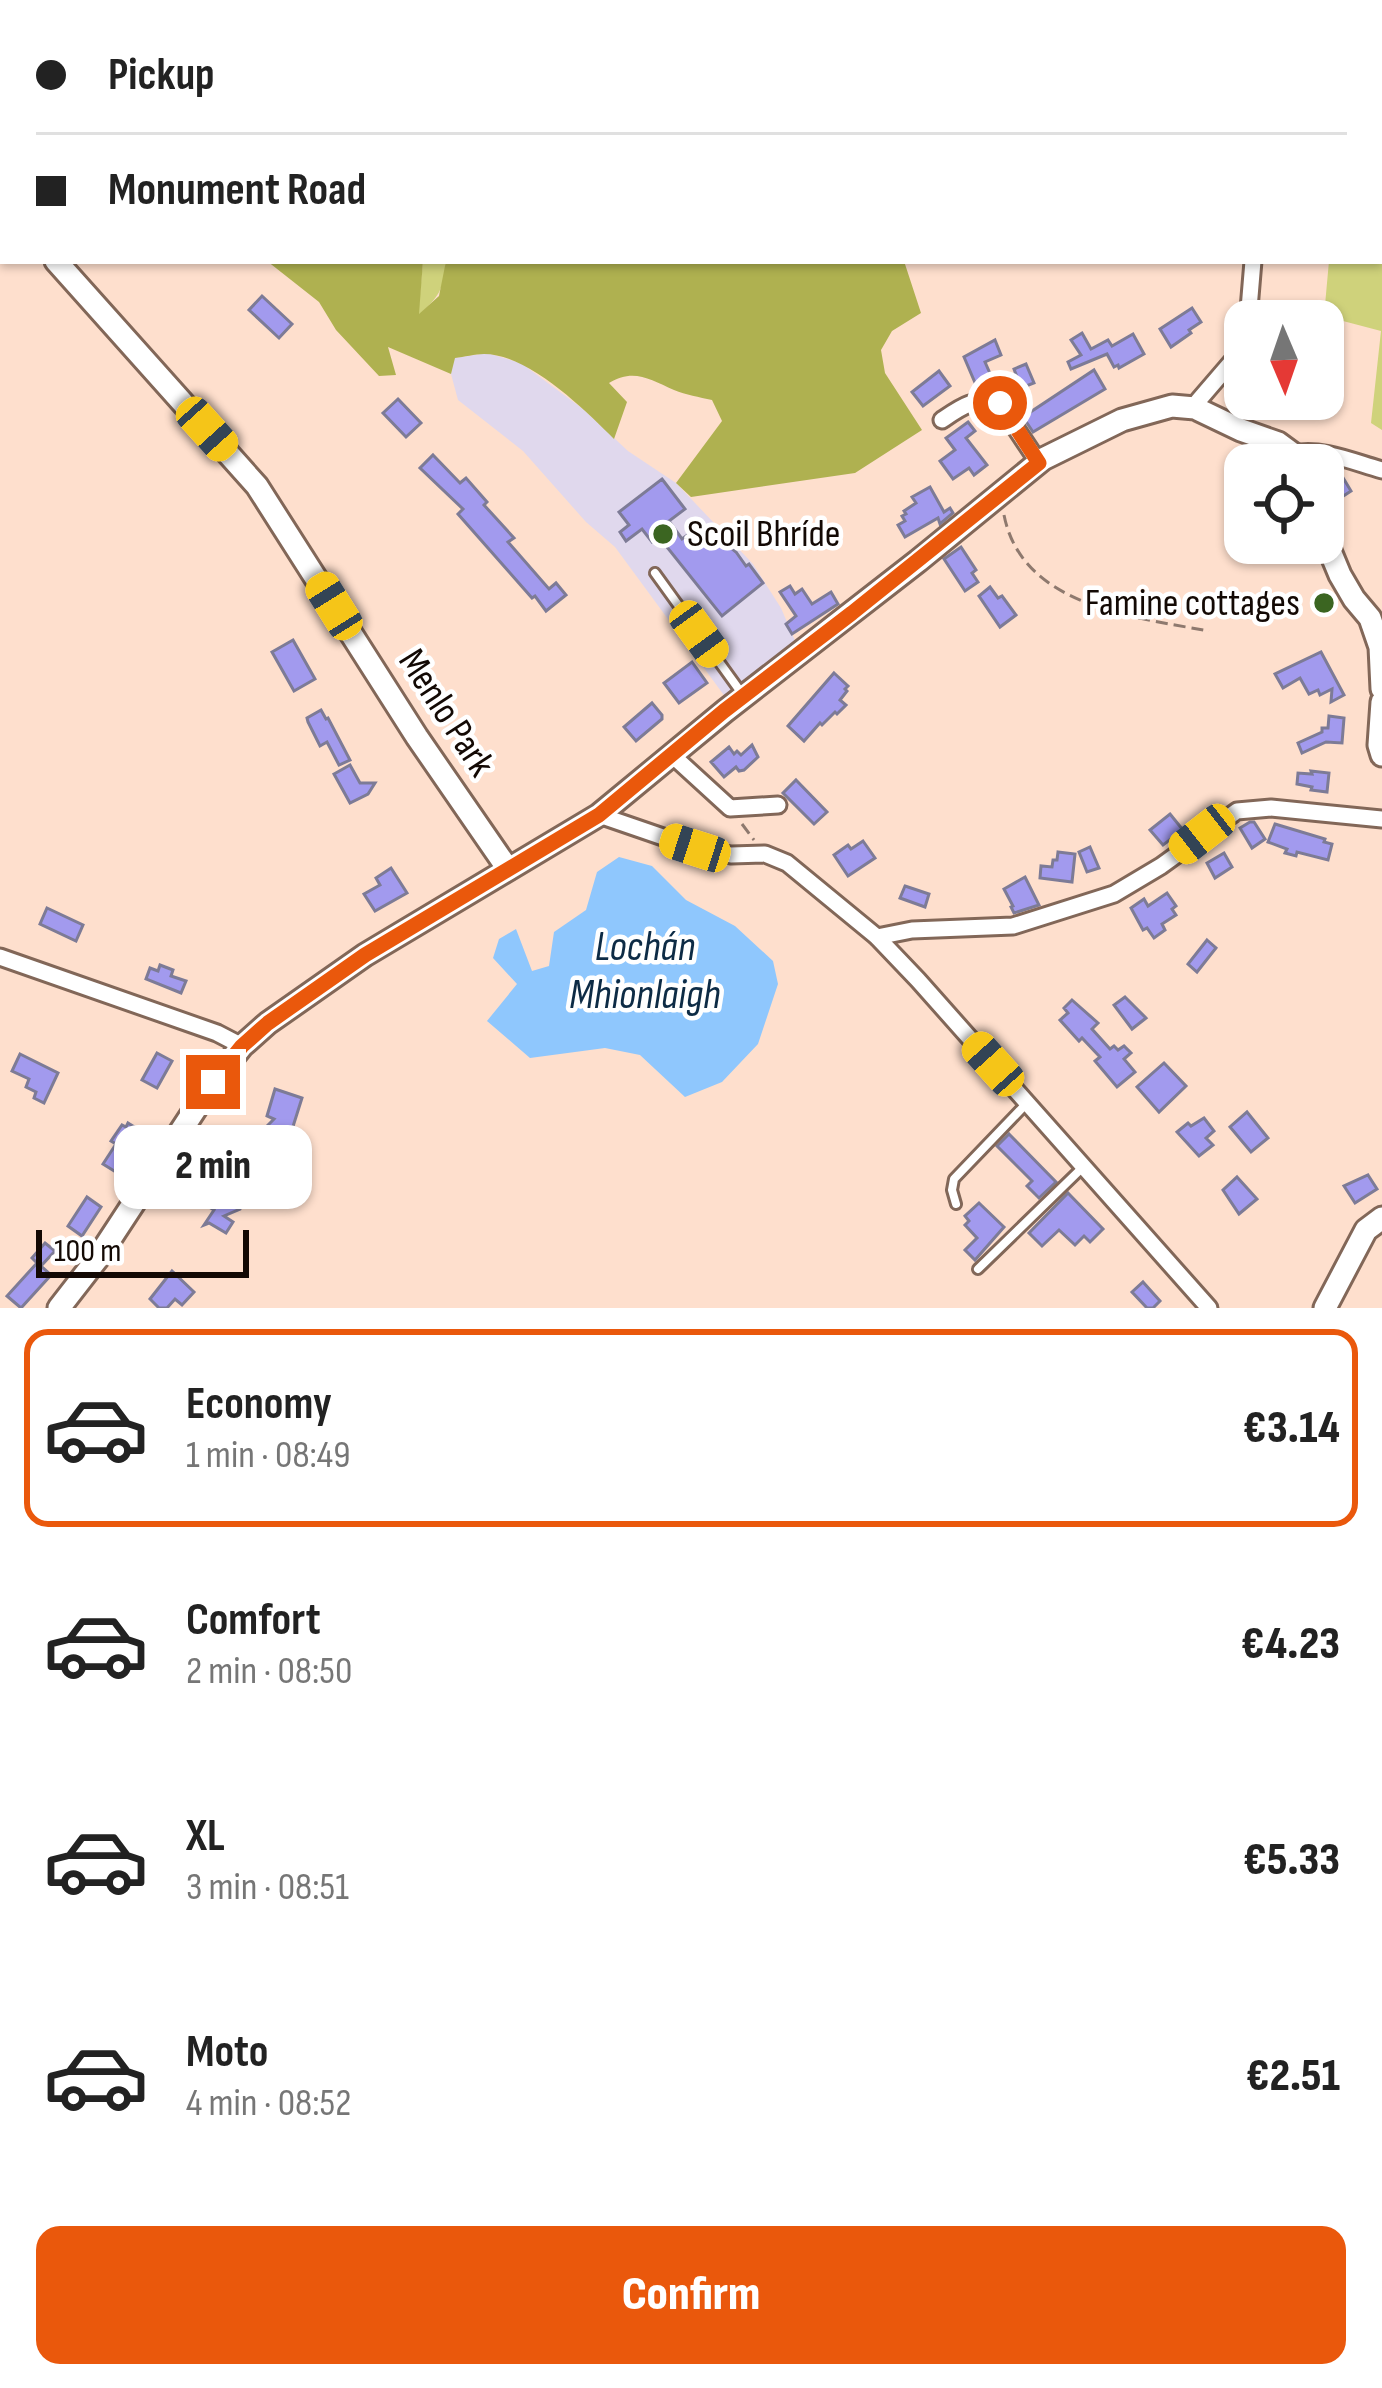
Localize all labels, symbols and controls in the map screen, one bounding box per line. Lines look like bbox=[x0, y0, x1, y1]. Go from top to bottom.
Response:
text: Pickup bbox=[108, 48, 215, 103]
text: Monument Road bbox=[108, 163, 366, 218]
north arrow bbox=[1224, 300, 1344, 420]
map controls bbox=[1224, 300, 1344, 564]
route start bbox=[973, 376, 1027, 430]
car bbox=[170, 390, 244, 468]
button: locate bbox=[1224, 444, 1344, 564]
place label: Scoil Bhríde bbox=[687, 511, 840, 558]
marker: Scoil Bhríde bbox=[650, 521, 676, 547]
car bbox=[300, 566, 368, 646]
place label: Famine cottages bbox=[1085, 580, 1300, 627]
marker: Famine cottages bbox=[1311, 590, 1337, 616]
car bbox=[663, 594, 735, 674]
street label: Menlo Park bbox=[388, 641, 504, 786]
car bbox=[1163, 798, 1241, 870]
car bbox=[655, 820, 735, 876]
water label: Lochán Mhionlaigh bbox=[569, 922, 721, 1021]
car bbox=[956, 1025, 1030, 1103]
route end bbox=[186, 1055, 240, 1109]
callout: 2 min bbox=[114, 1124, 312, 1208]
text: 2 min bbox=[175, 1143, 251, 1190]
scale bar bbox=[36, 1224, 249, 1277]
text: 100 m bbox=[54, 1231, 121, 1271]
icon: car bbox=[42, 1374, 150, 1482]
text: Economy bbox=[186, 1377, 332, 1432]
text: €3.14 bbox=[1243, 1401, 1340, 1456]
text: 1 min · 08:49 bbox=[186, 1432, 351, 1479]
icon: car bbox=[42, 1590, 150, 1698]
text: Comfort bbox=[186, 1593, 321, 1648]
text: €4.23 bbox=[1241, 1617, 1340, 1672]
text: 2 min · 08:50 bbox=[186, 1648, 352, 1695]
icon: car bbox=[42, 1806, 150, 1914]
text: XL bbox=[186, 1809, 225, 1864]
text: €5.33 bbox=[1243, 1833, 1340, 1888]
text: 3 min · 08:51 bbox=[186, 1864, 349, 1911]
icon: car bbox=[42, 2022, 150, 2130]
text: Moto bbox=[186, 2025, 268, 2080]
text: €2.51 bbox=[1246, 2049, 1340, 2104]
text: 4 min · 08:52 bbox=[186, 2080, 351, 2127]
button: Confirm bbox=[36, 2226, 1346, 2364]

